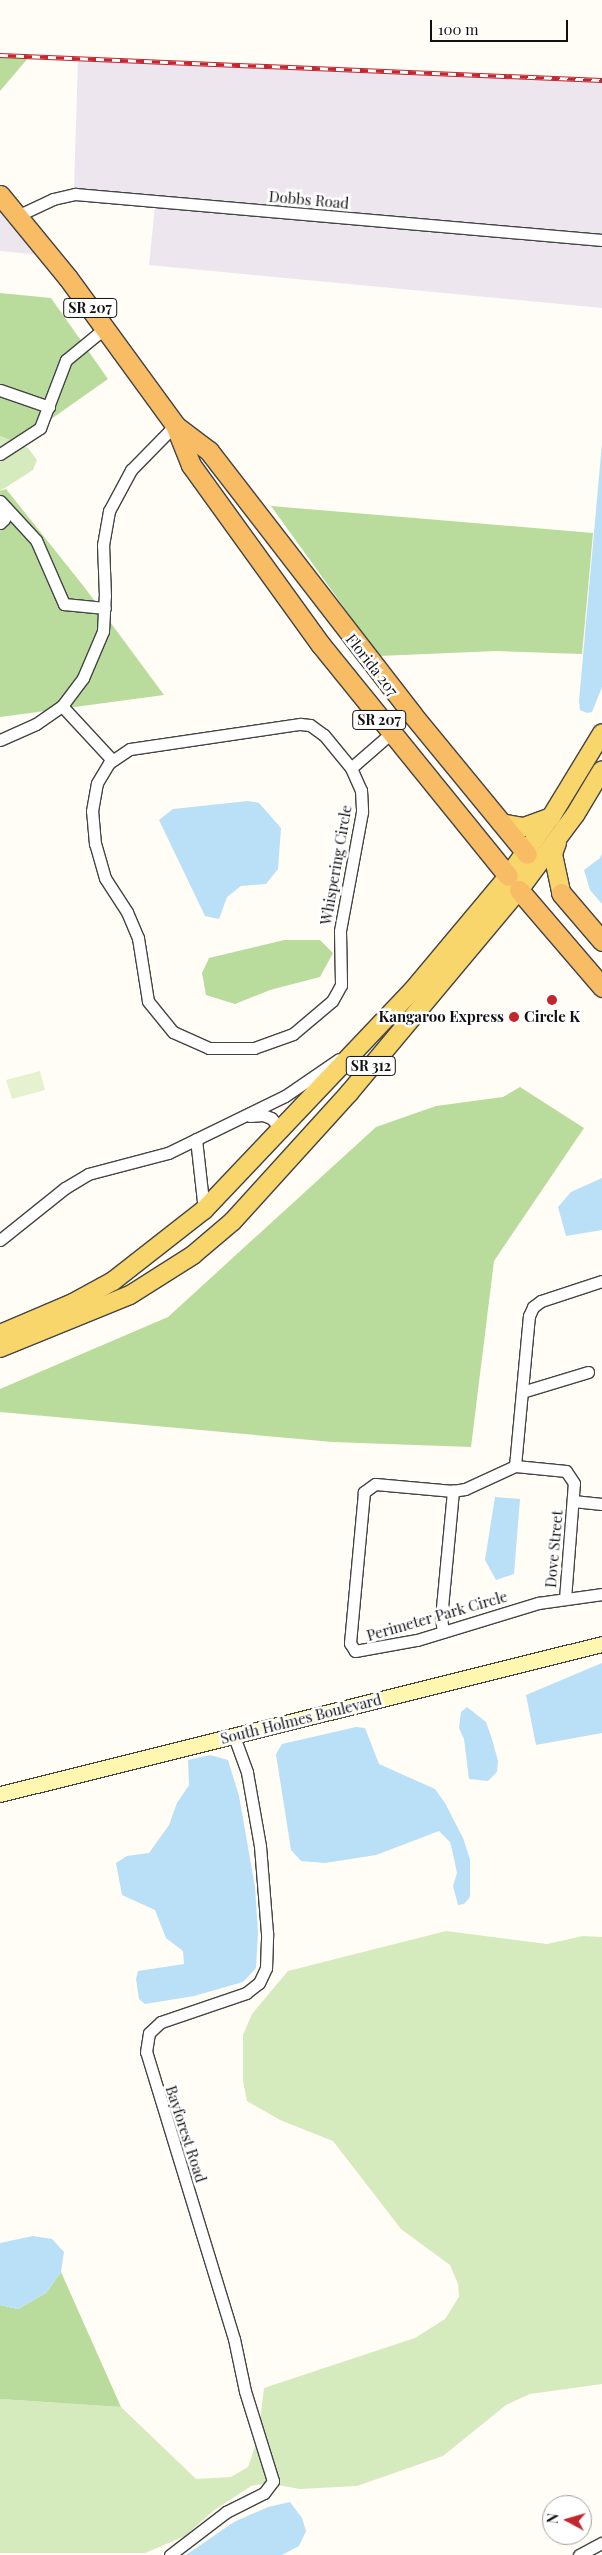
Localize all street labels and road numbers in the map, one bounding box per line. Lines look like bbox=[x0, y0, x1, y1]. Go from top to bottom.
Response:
street label: Dobbs Road bbox=[268, 188, 350, 212]
road number: SR 207 bbox=[62, 296, 118, 320]
street label: Florida 207 bbox=[342, 630, 402, 700]
road number: SR 207 bbox=[352, 708, 406, 732]
street label: Whispering Circle bbox=[317, 804, 355, 926]
road number: SR 312 bbox=[345, 1054, 397, 1078]
street label: Dove Street bbox=[542, 1509, 566, 1589]
street label: Perimeter Park Circle bbox=[364, 1587, 510, 1645]
street label: South Holmes Boulevard bbox=[219, 1690, 383, 1748]
street label: Bayforest Road bbox=[162, 2083, 210, 2185]

